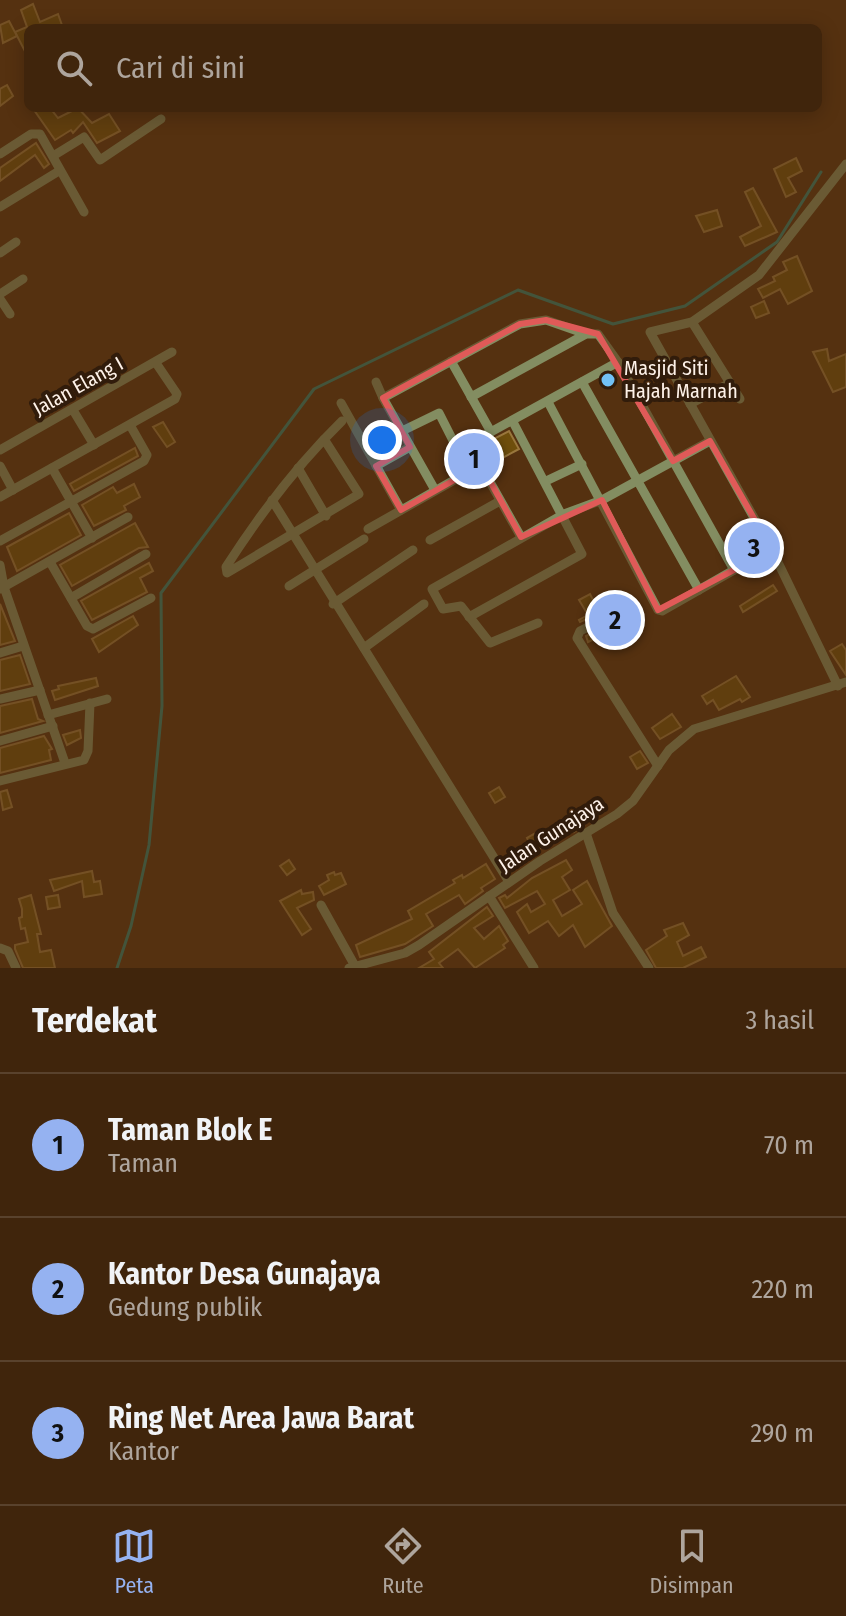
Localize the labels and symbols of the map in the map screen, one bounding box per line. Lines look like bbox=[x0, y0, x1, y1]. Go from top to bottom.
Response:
street label: Jalan Elang I bbox=[29, 351, 127, 421]
place label: Masjid Siti Hajah Marnah bbox=[624, 356, 738, 403]
marker: Masjid Siti Hajah Marnah bbox=[599, 371, 617, 389]
your location bbox=[362, 420, 402, 460]
pin: 1 bbox=[448, 429, 500, 489]
pin: 3 bbox=[728, 518, 780, 578]
pin: 2 bbox=[589, 590, 641, 650]
street label: Jalan Gunajaya bbox=[494, 791, 608, 877]

